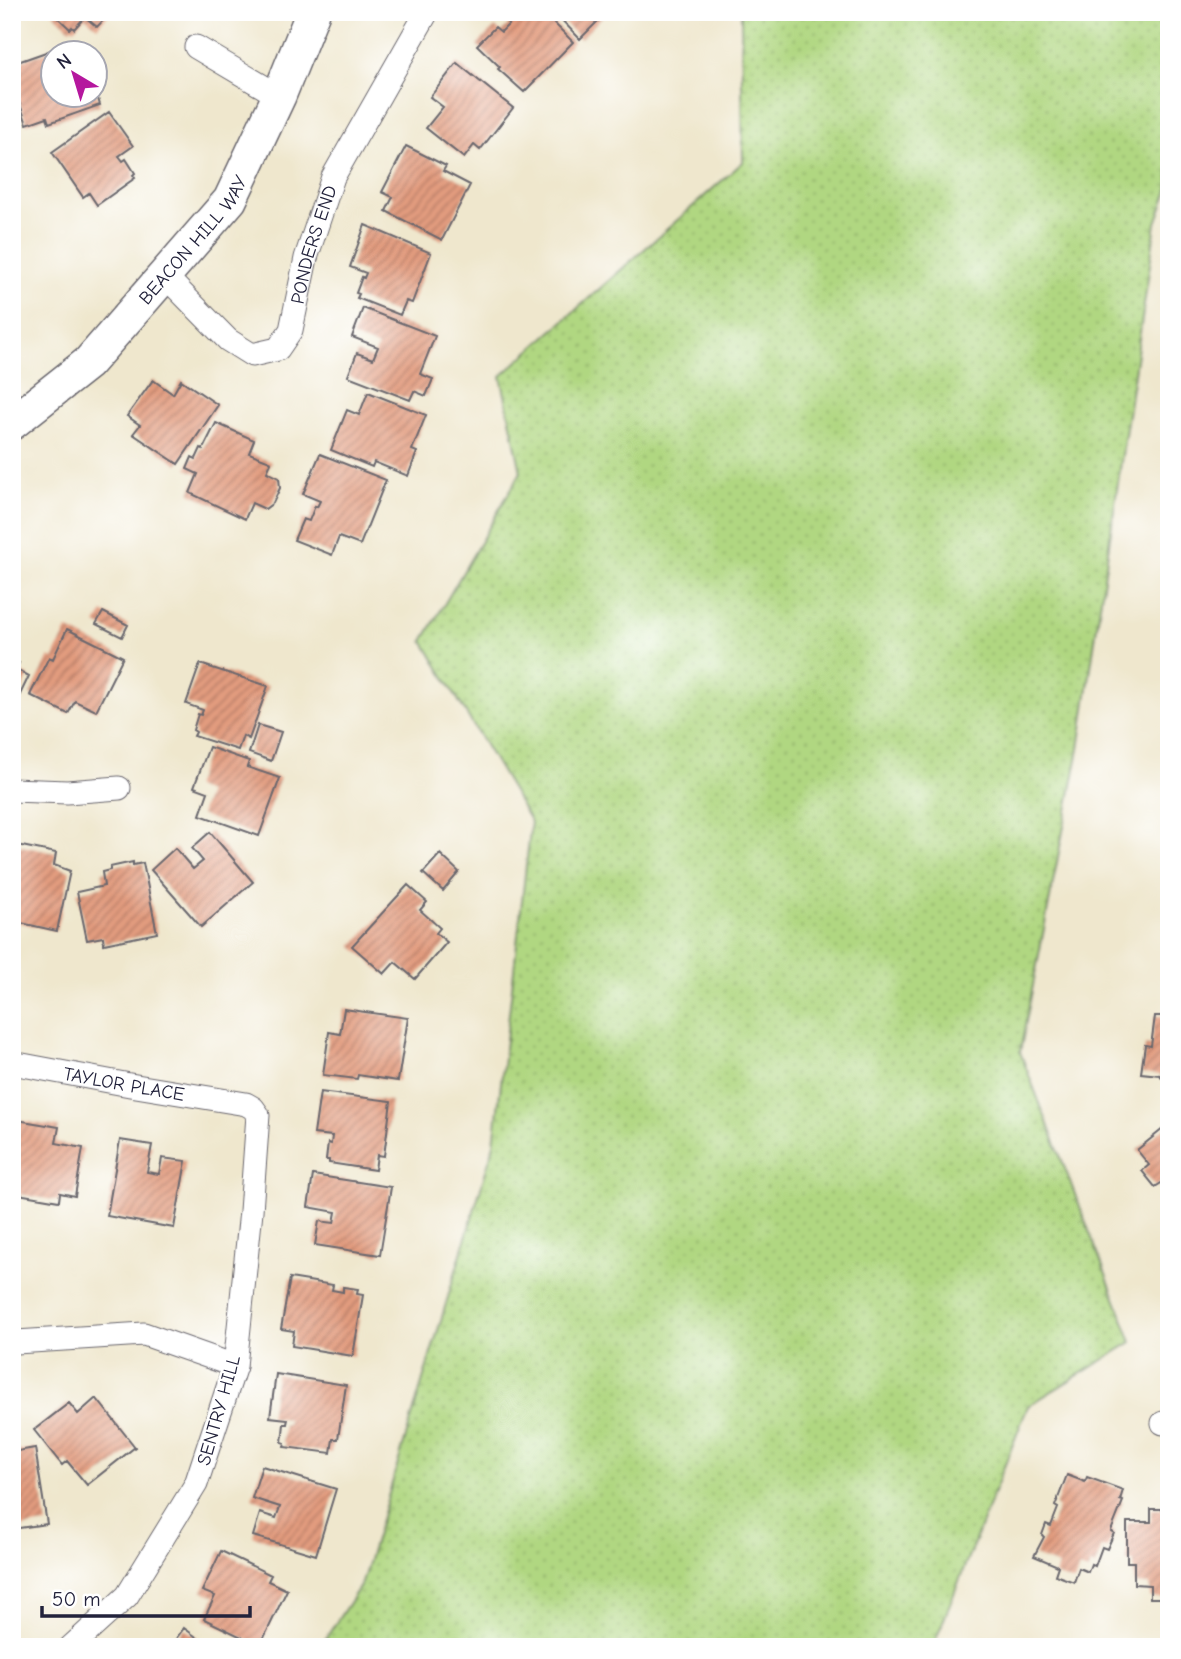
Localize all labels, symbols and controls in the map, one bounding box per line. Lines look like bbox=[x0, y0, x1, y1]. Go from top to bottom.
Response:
north arrow bbox=[38, 38, 108, 108]
text: N bbox=[52, 49, 76, 74]
street label: BEACON HILL WAY bbox=[134, 171, 252, 309]
street label: PONDERS END bbox=[287, 182, 342, 306]
street label: TAYLOR PLACE bbox=[62, 1063, 186, 1106]
street label: SENTRY HILL bbox=[193, 1352, 245, 1468]
scale bar bbox=[42, 1575, 250, 1619]
text: 50 m bbox=[52, 1587, 101, 1611]

